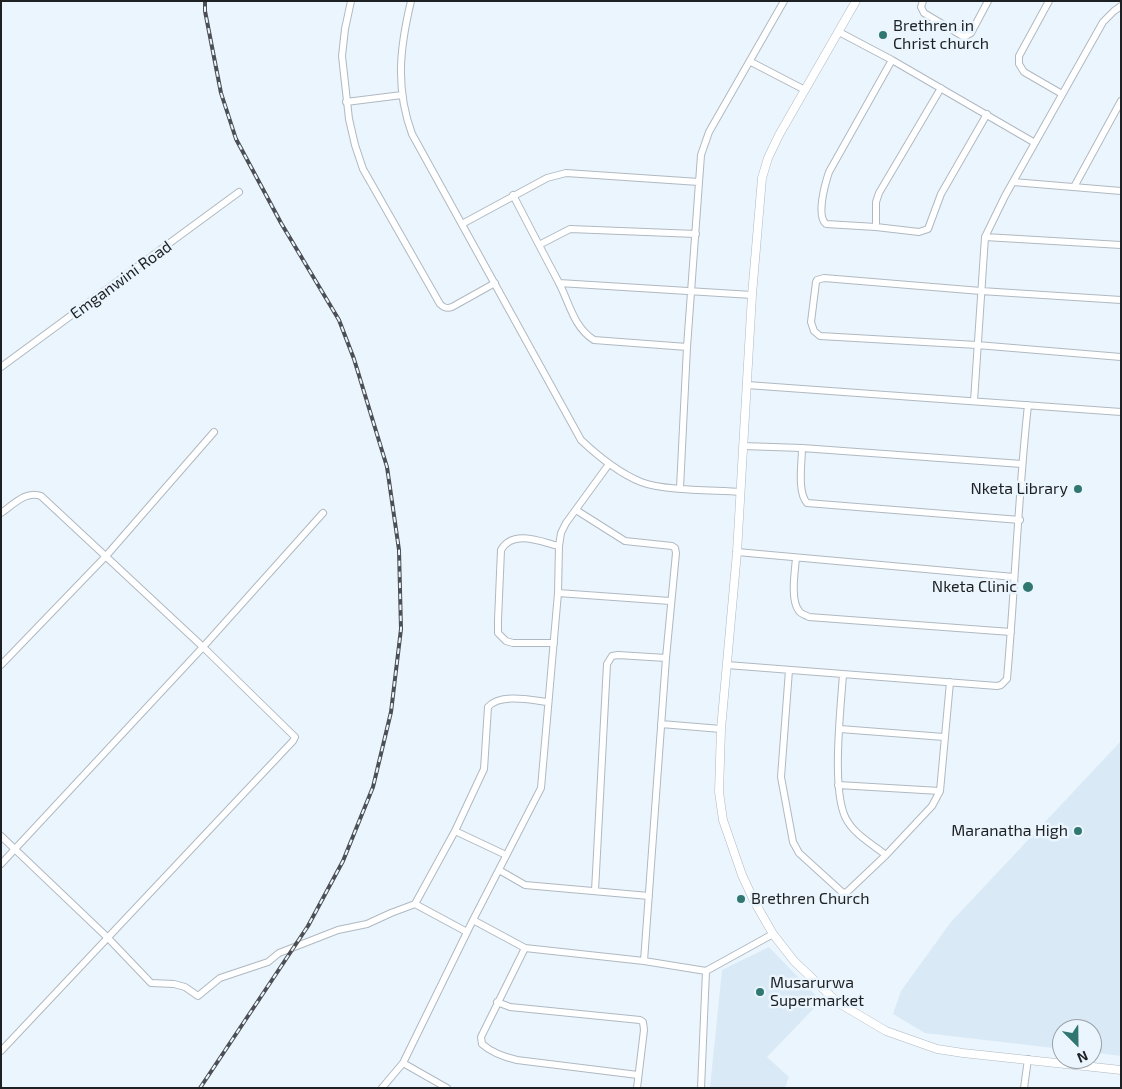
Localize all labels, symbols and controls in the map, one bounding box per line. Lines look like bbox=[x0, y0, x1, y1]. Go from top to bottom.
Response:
place label: Brethren in Christ church bbox=[893, 16, 989, 54]
marker: Brethren in Christ church bbox=[877, 29, 889, 41]
street label: Emganwini Road bbox=[67, 237, 175, 323]
place label: Nketa Library bbox=[970, 479, 1068, 499]
marker: Nketa Library bbox=[1072, 483, 1084, 495]
place label: Nketa Clinic bbox=[932, 577, 1017, 597]
marker: Nketa Clinic bbox=[1021, 580, 1035, 594]
place label: Maranatha High bbox=[951, 821, 1068, 841]
marker: Maranatha High bbox=[1072, 825, 1084, 837]
place label: Brethren Church bbox=[751, 889, 870, 909]
marker: Brethren Church bbox=[735, 893, 747, 905]
place label: Musarurwa Supermarket bbox=[770, 973, 864, 1011]
marker: Musarurwa Supermarket bbox=[754, 986, 766, 998]
north arrow bbox=[1052, 1019, 1102, 1069]
text: N bbox=[1075, 1048, 1091, 1067]

